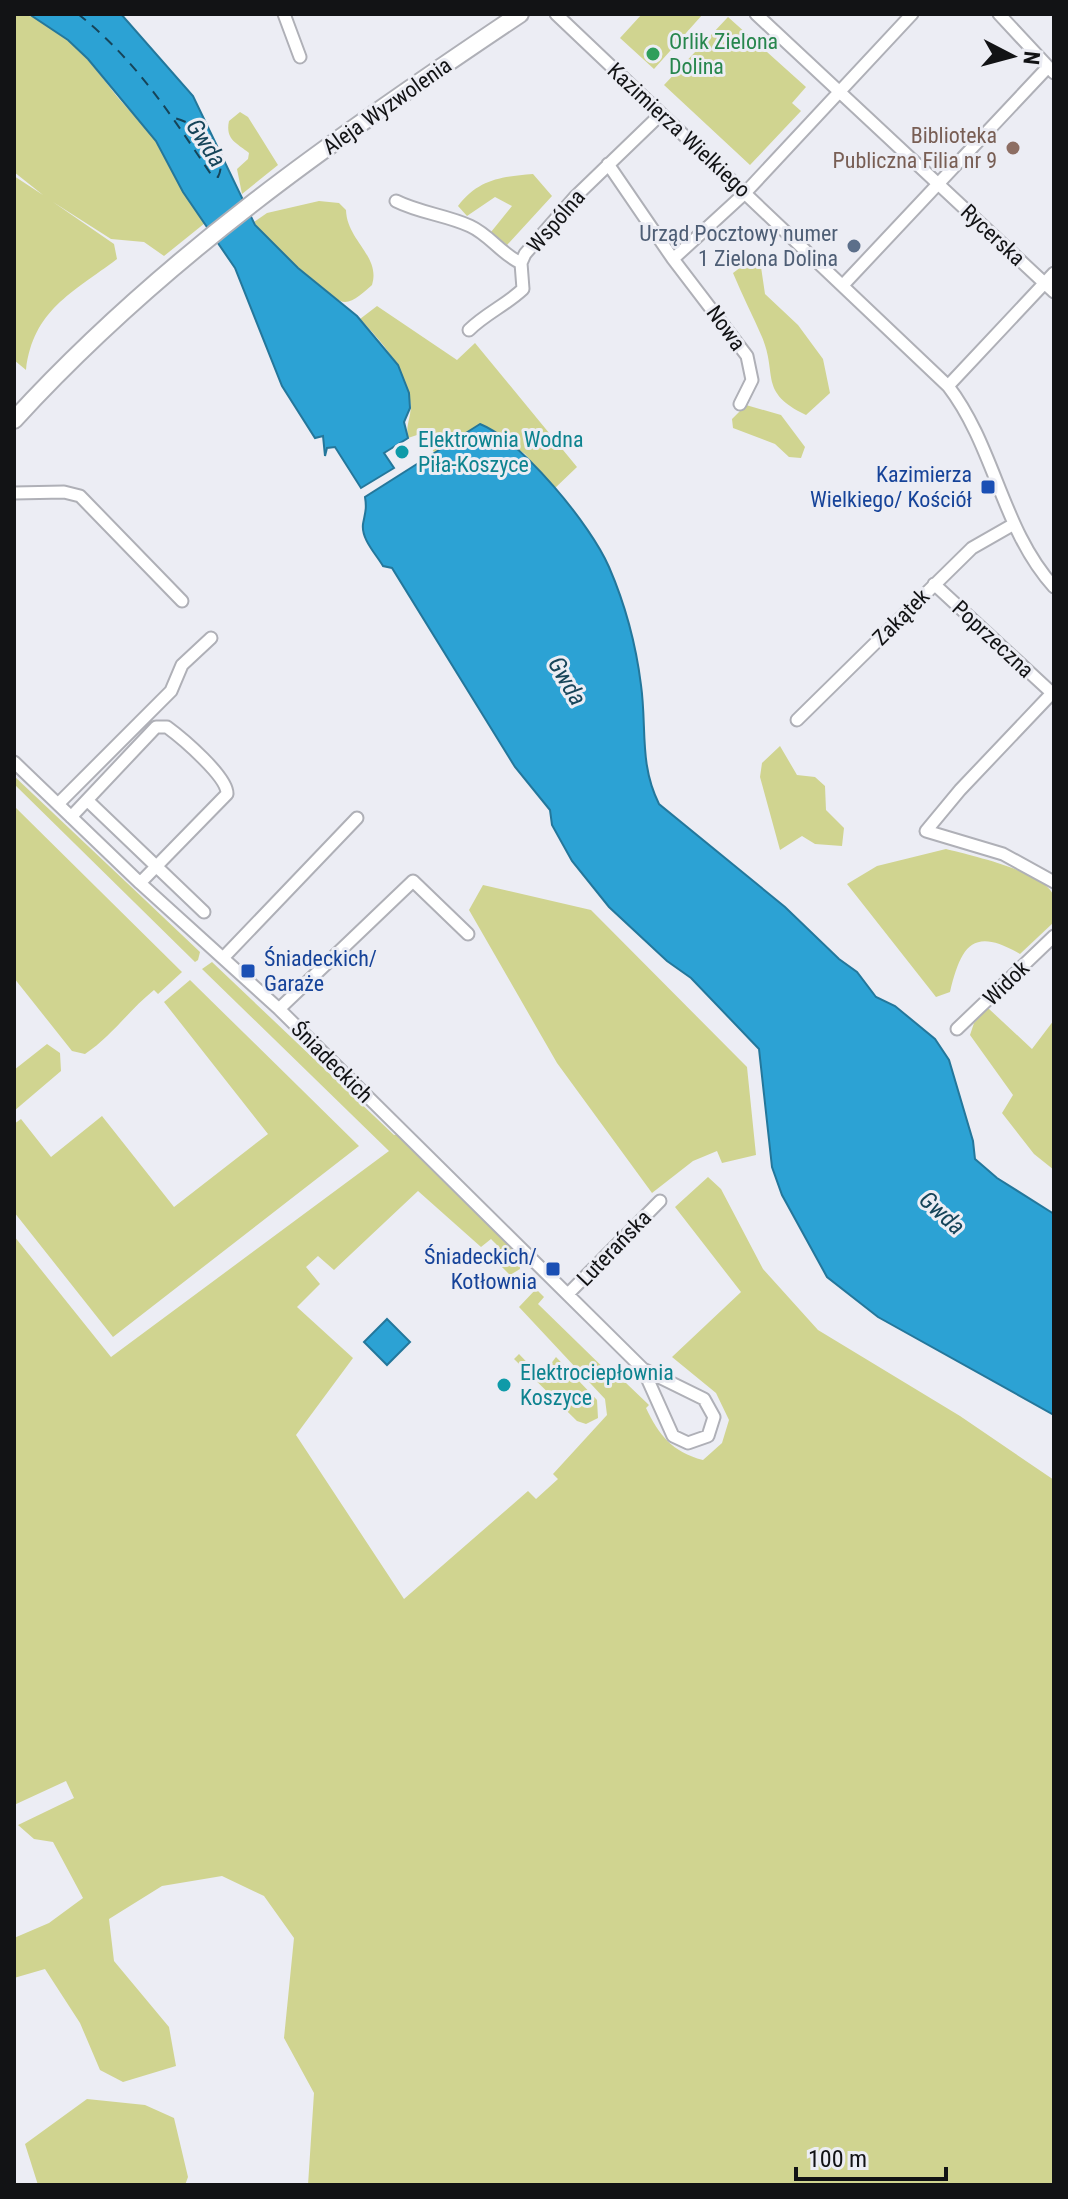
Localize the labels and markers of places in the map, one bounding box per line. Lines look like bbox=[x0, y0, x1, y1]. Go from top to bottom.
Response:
place label: Orlik Zielona Dolina bbox=[669, 29, 778, 79]
marker: Orlik Zielona Dolina bbox=[644, 45, 662, 63]
place label: Biblioteka Publiczna Filia nr 9 bbox=[833, 123, 997, 173]
marker: Biblioteka Publiczna Filia nr 9 bbox=[1004, 139, 1022, 157]
place label: Urząd Pocztowy numer 1 Zielona Dolina bbox=[639, 221, 838, 271]
marker: Urząd Pocztowy numer 1 Zielona Dolina bbox=[845, 237, 863, 255]
place label: Elektrownia Wodna Piła-Koszyce bbox=[418, 427, 583, 477]
marker: Elektrownia Wodna Piła-Koszyce bbox=[393, 443, 411, 461]
place label: Kazimierza Wielkiego/ Kościół bbox=[810, 462, 972, 512]
marker: Kazimierza Wielkiego/ Kościół bbox=[979, 478, 997, 496]
place label: Śniadeckich/ Garaże bbox=[264, 946, 377, 996]
marker: Śniadeckich/ Garaże bbox=[239, 962, 257, 980]
place label: Śniadeckich/ Kotłownia bbox=[424, 1244, 537, 1294]
marker: Śniadeckich/ Kotłownia bbox=[544, 1260, 562, 1278]
place label: Elektrociepłownia Koszyce bbox=[520, 1360, 674, 1410]
marker: Elektrociepłownia Koszyce bbox=[495, 1376, 513, 1394]

